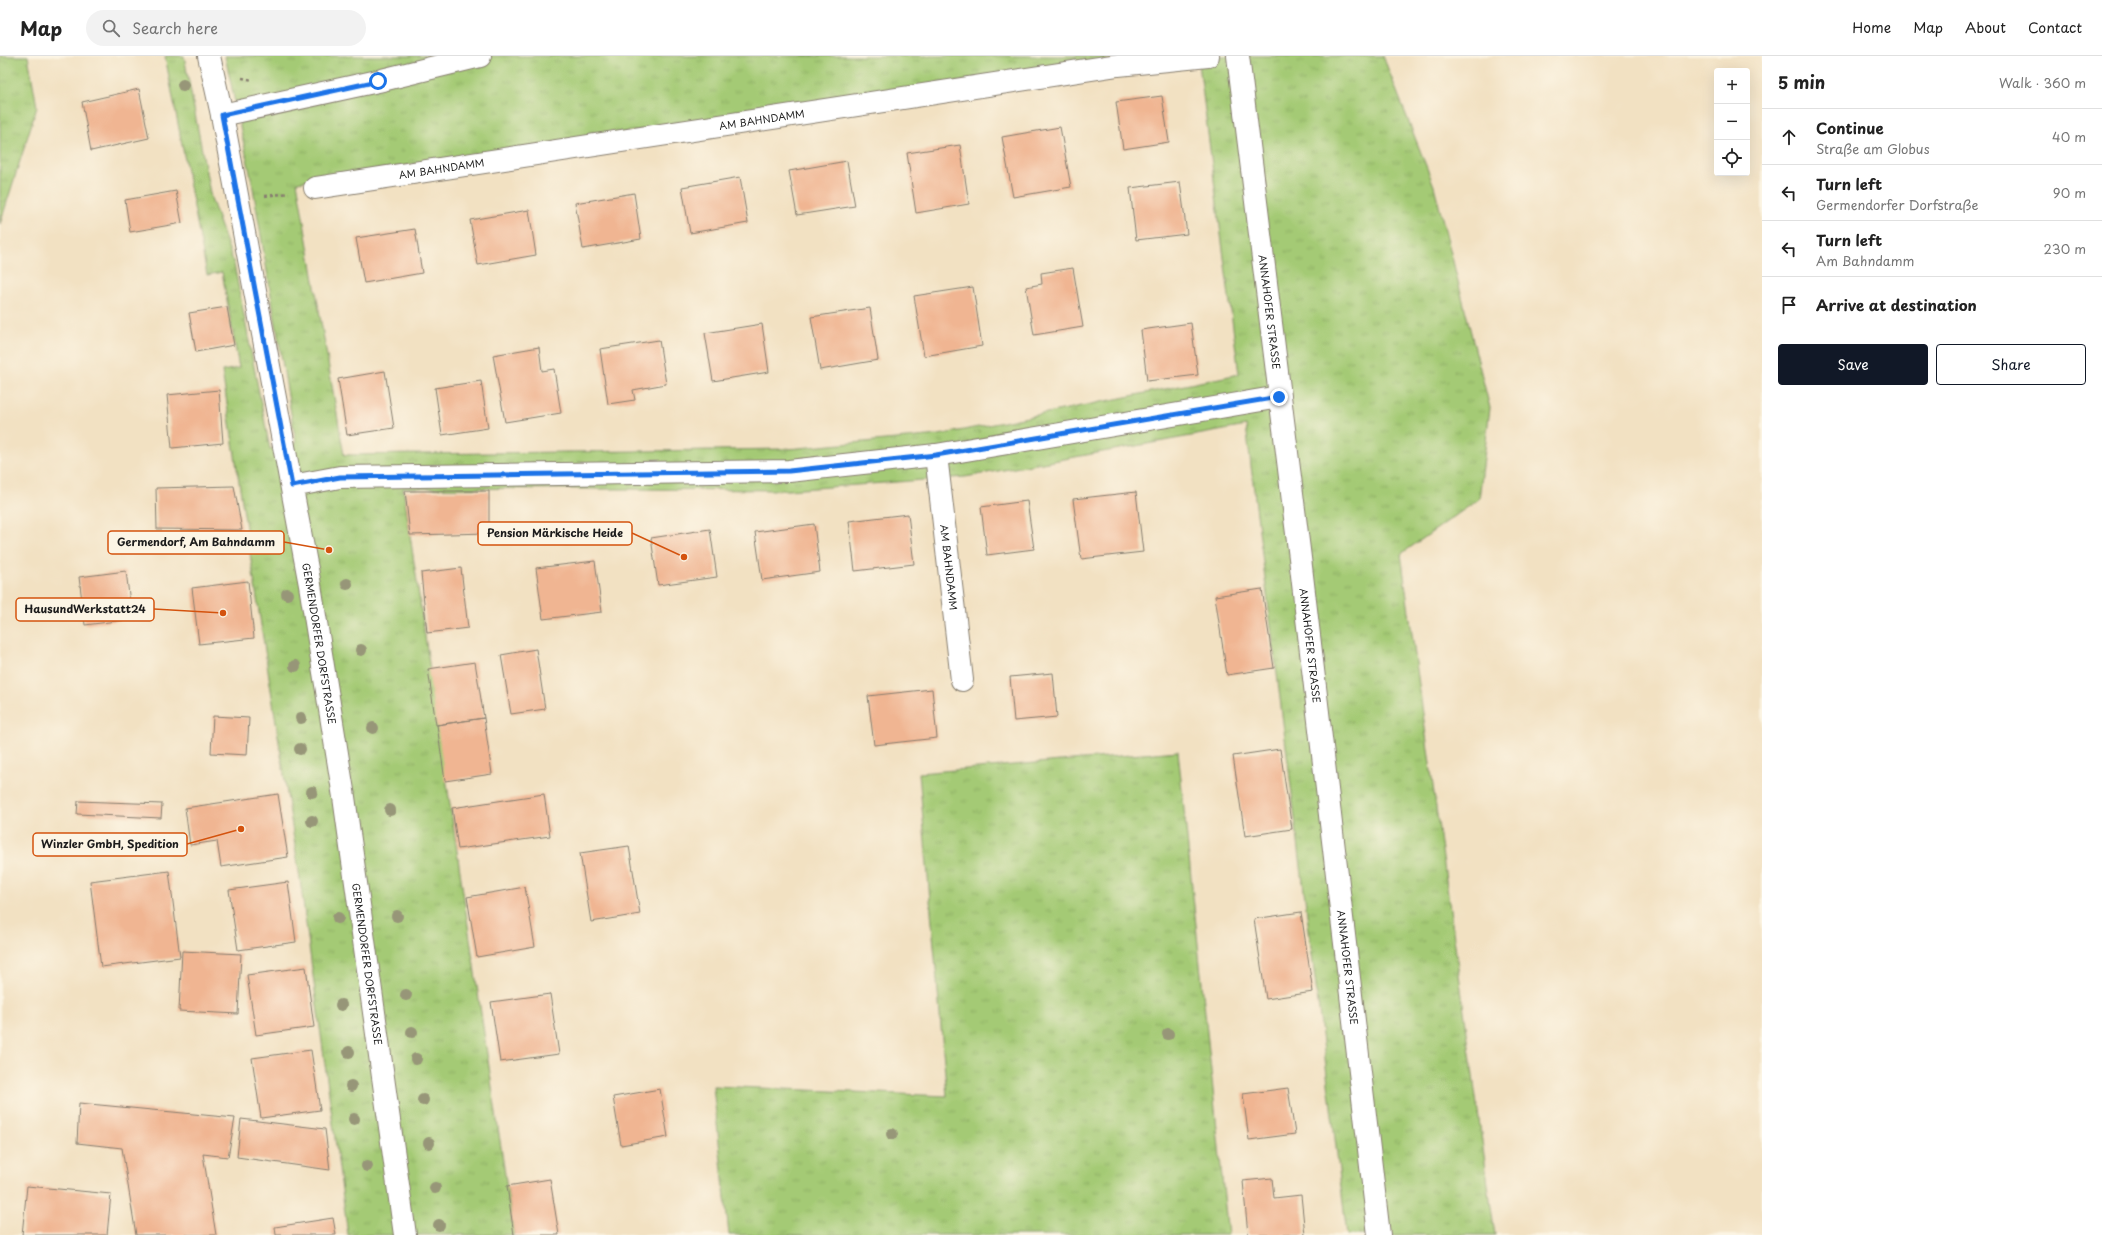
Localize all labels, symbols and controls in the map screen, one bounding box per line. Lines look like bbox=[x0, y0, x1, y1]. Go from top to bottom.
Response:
search box bbox=[86, 10, 366, 46]
text: Map bbox=[20, 14, 62, 42]
text: Search here bbox=[132, 16, 218, 39]
icon: search bbox=[100, 17, 122, 39]
text: Home bbox=[1852, 17, 1891, 38]
text: Map bbox=[1913, 17, 1943, 38]
text: About bbox=[1965, 17, 2006, 38]
text: Contact bbox=[2028, 17, 2082, 38]
map controls bbox=[1714, 68, 1750, 176]
button: + bbox=[1714, 68, 1750, 104]
text: 5 min bbox=[1778, 69, 1825, 95]
route start bbox=[369, 72, 387, 90]
text: Walk · 360 m bbox=[1999, 73, 2086, 92]
button: − bbox=[1714, 104, 1750, 140]
street label: AM BAHNDAMM bbox=[718, 105, 805, 133]
text: Continue bbox=[1816, 116, 1884, 139]
icon: ahead bbox=[1778, 126, 1800, 148]
text: 40 m bbox=[2052, 127, 2086, 146]
text: Straße am Globus bbox=[1816, 139, 1930, 158]
button: locate bbox=[1714, 140, 1750, 176]
street label: AM BAHNDAMM bbox=[398, 154, 485, 182]
text: Turn left bbox=[1816, 172, 1882, 195]
icon: left bbox=[1778, 182, 1800, 204]
text: 90 m bbox=[2053, 183, 2086, 202]
text: Germendorfer Dorfstraße bbox=[1816, 195, 1978, 214]
text: Turn left bbox=[1816, 228, 1882, 251]
icon: left bbox=[1778, 238, 1800, 260]
text: 230 m bbox=[2044, 239, 2086, 258]
text: Am Bahndamm bbox=[1816, 251, 1914, 270]
street label: ANNAHOFER STRASSE bbox=[1256, 254, 1285, 370]
text: Arrive at destination bbox=[1816, 293, 1977, 316]
icon: arrive bbox=[1778, 294, 1800, 316]
button: Save bbox=[1778, 344, 1928, 385]
button: Share bbox=[1936, 344, 2086, 385]
route end bbox=[1270, 388, 1288, 406]
callout: Pension Märkische Heide bbox=[478, 522, 632, 545]
text: Pension Märkische Heide bbox=[487, 524, 623, 541]
street label: AM BAHNDAMM bbox=[937, 524, 962, 611]
callout: Germendorf, Am Bahndamm bbox=[108, 531, 284, 554]
text: Germendorf, Am Bahndamm bbox=[117, 533, 275, 550]
street label: GERMENDORFER DORFSTRASSE bbox=[299, 562, 340, 725]
street label: ANNAHOFER STRASSE bbox=[1297, 587, 1325, 704]
callout: HausundWerkstatt24 bbox=[16, 598, 154, 621]
text: HausundWerkstatt24 bbox=[24, 600, 146, 617]
callout: Winzler GmbH, Spedition bbox=[33, 833, 187, 856]
text: Winzler GmbH, Spedition bbox=[41, 835, 179, 852]
street label: GERMENDORFER DORFSTRASSE bbox=[349, 882, 386, 1046]
street label: ANNAHOFER STRASSE bbox=[1334, 909, 1362, 1026]

